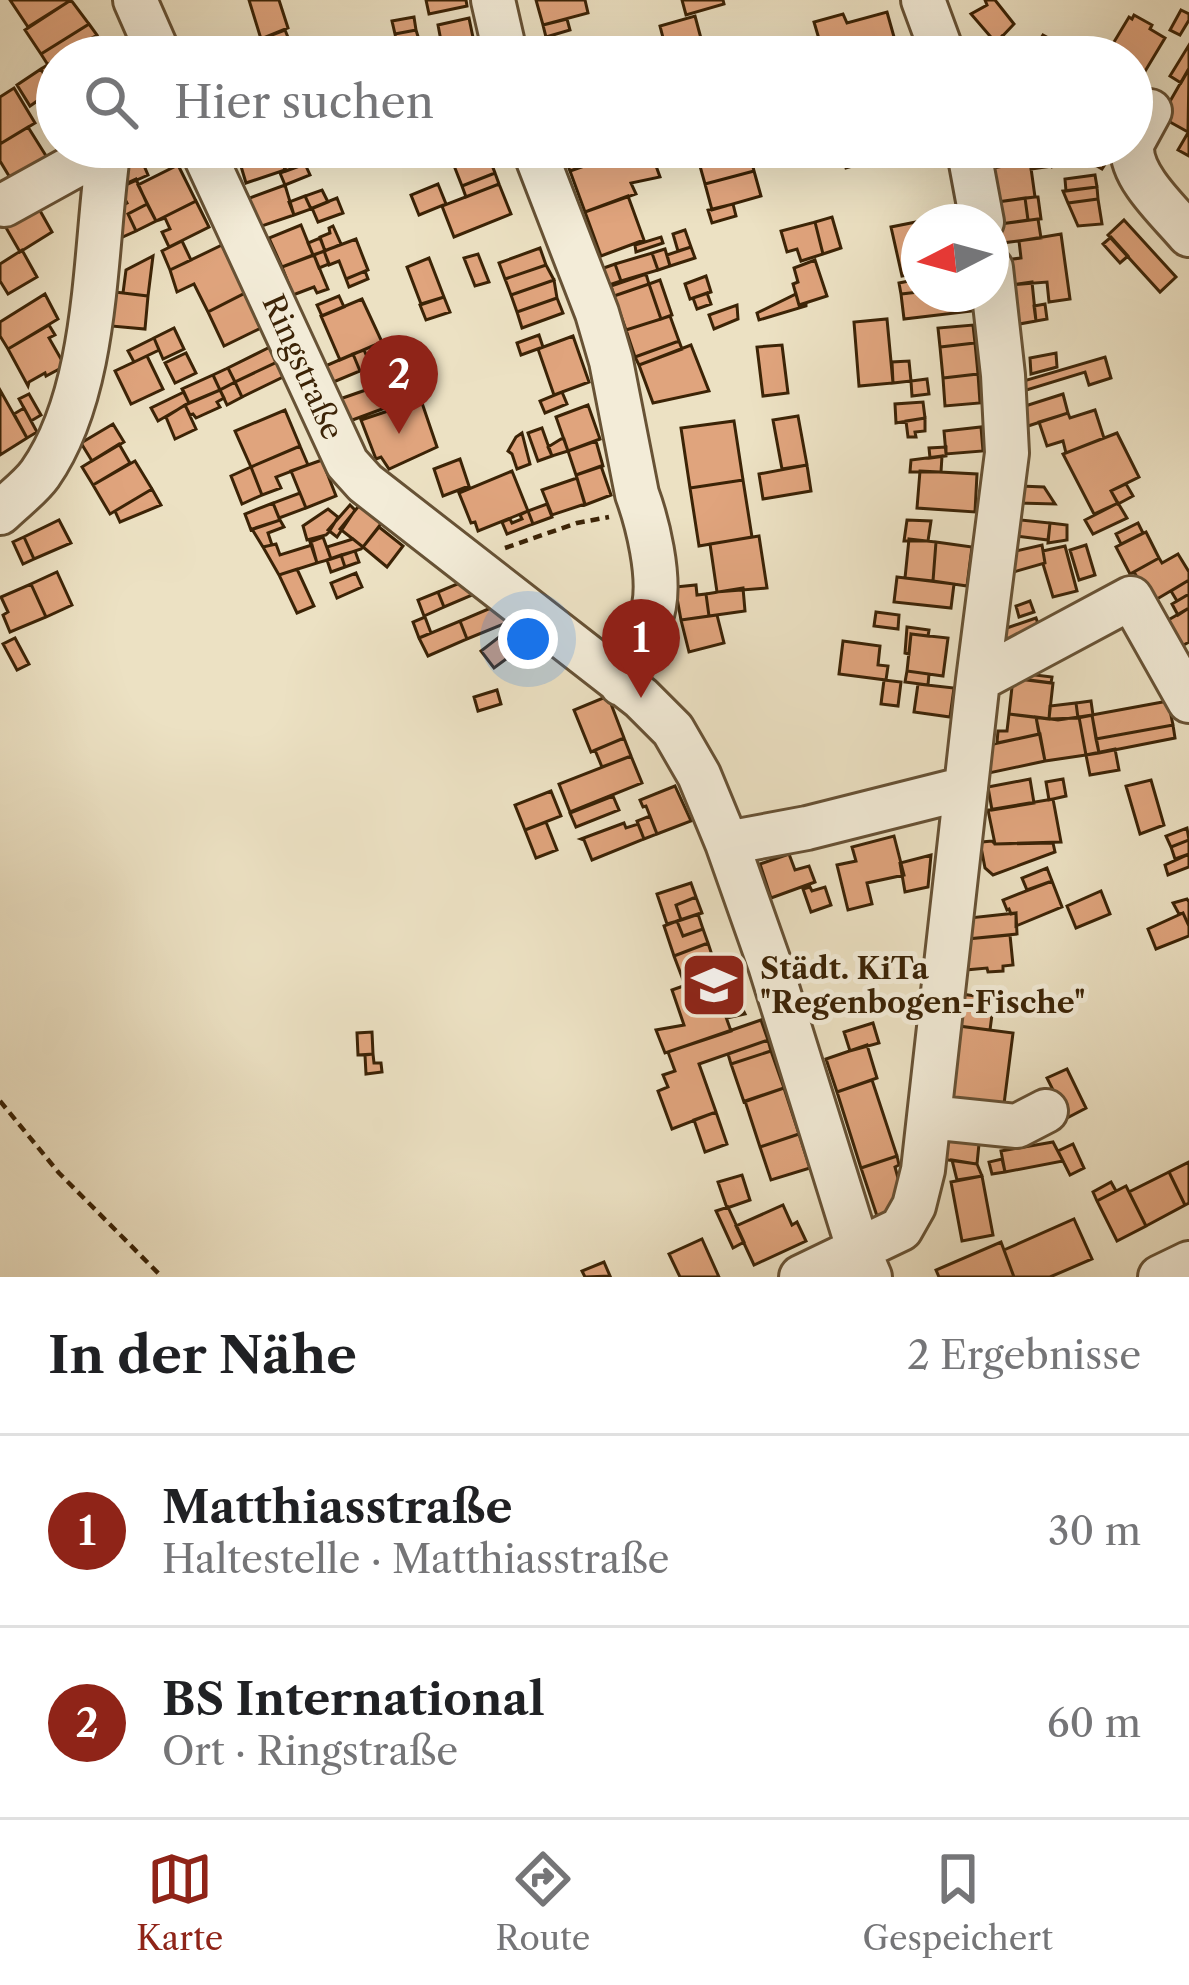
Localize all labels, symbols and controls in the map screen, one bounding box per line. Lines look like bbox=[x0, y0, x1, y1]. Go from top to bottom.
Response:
search box bbox=[36, 36, 1153, 168]
icon: search bbox=[78, 69, 144, 135]
text: Hier suchen bbox=[174, 74, 434, 130]
north arrow bbox=[901, 204, 1009, 312]
street label: Ringstraße bbox=[255, 289, 351, 445]
pin: 2 bbox=[360, 335, 438, 434]
pin: 1 bbox=[602, 599, 680, 698]
your location bbox=[498, 609, 558, 669]
school or university icon: Städt. KiTa "Regenbogen-Fische" bbox=[679, 950, 749, 1020]
place label: Städt. KiTa "Regenbogen-Fische" bbox=[760, 950, 1085, 1021]
text: In der Nähe bbox=[48, 1324, 357, 1386]
text: 2 Ergebnisse bbox=[907, 1331, 1141, 1379]
text: Matthiasstraße bbox=[162, 1479, 512, 1535]
text: 1 bbox=[78, 1507, 96, 1555]
text: 30 m bbox=[1048, 1507, 1141, 1555]
text: Haltestelle · Matthiasstraße bbox=[162, 1535, 669, 1583]
text: BS International bbox=[162, 1671, 545, 1727]
text: 2 bbox=[75, 1699, 99, 1747]
text: 60 m bbox=[1047, 1699, 1141, 1747]
text: Ort · Ringstraße bbox=[162, 1727, 458, 1775]
tab: Karte bbox=[136, 1846, 223, 1959]
tab: Route bbox=[496, 1846, 590, 1959]
tab: Gespeichert bbox=[862, 1846, 1053, 1959]

